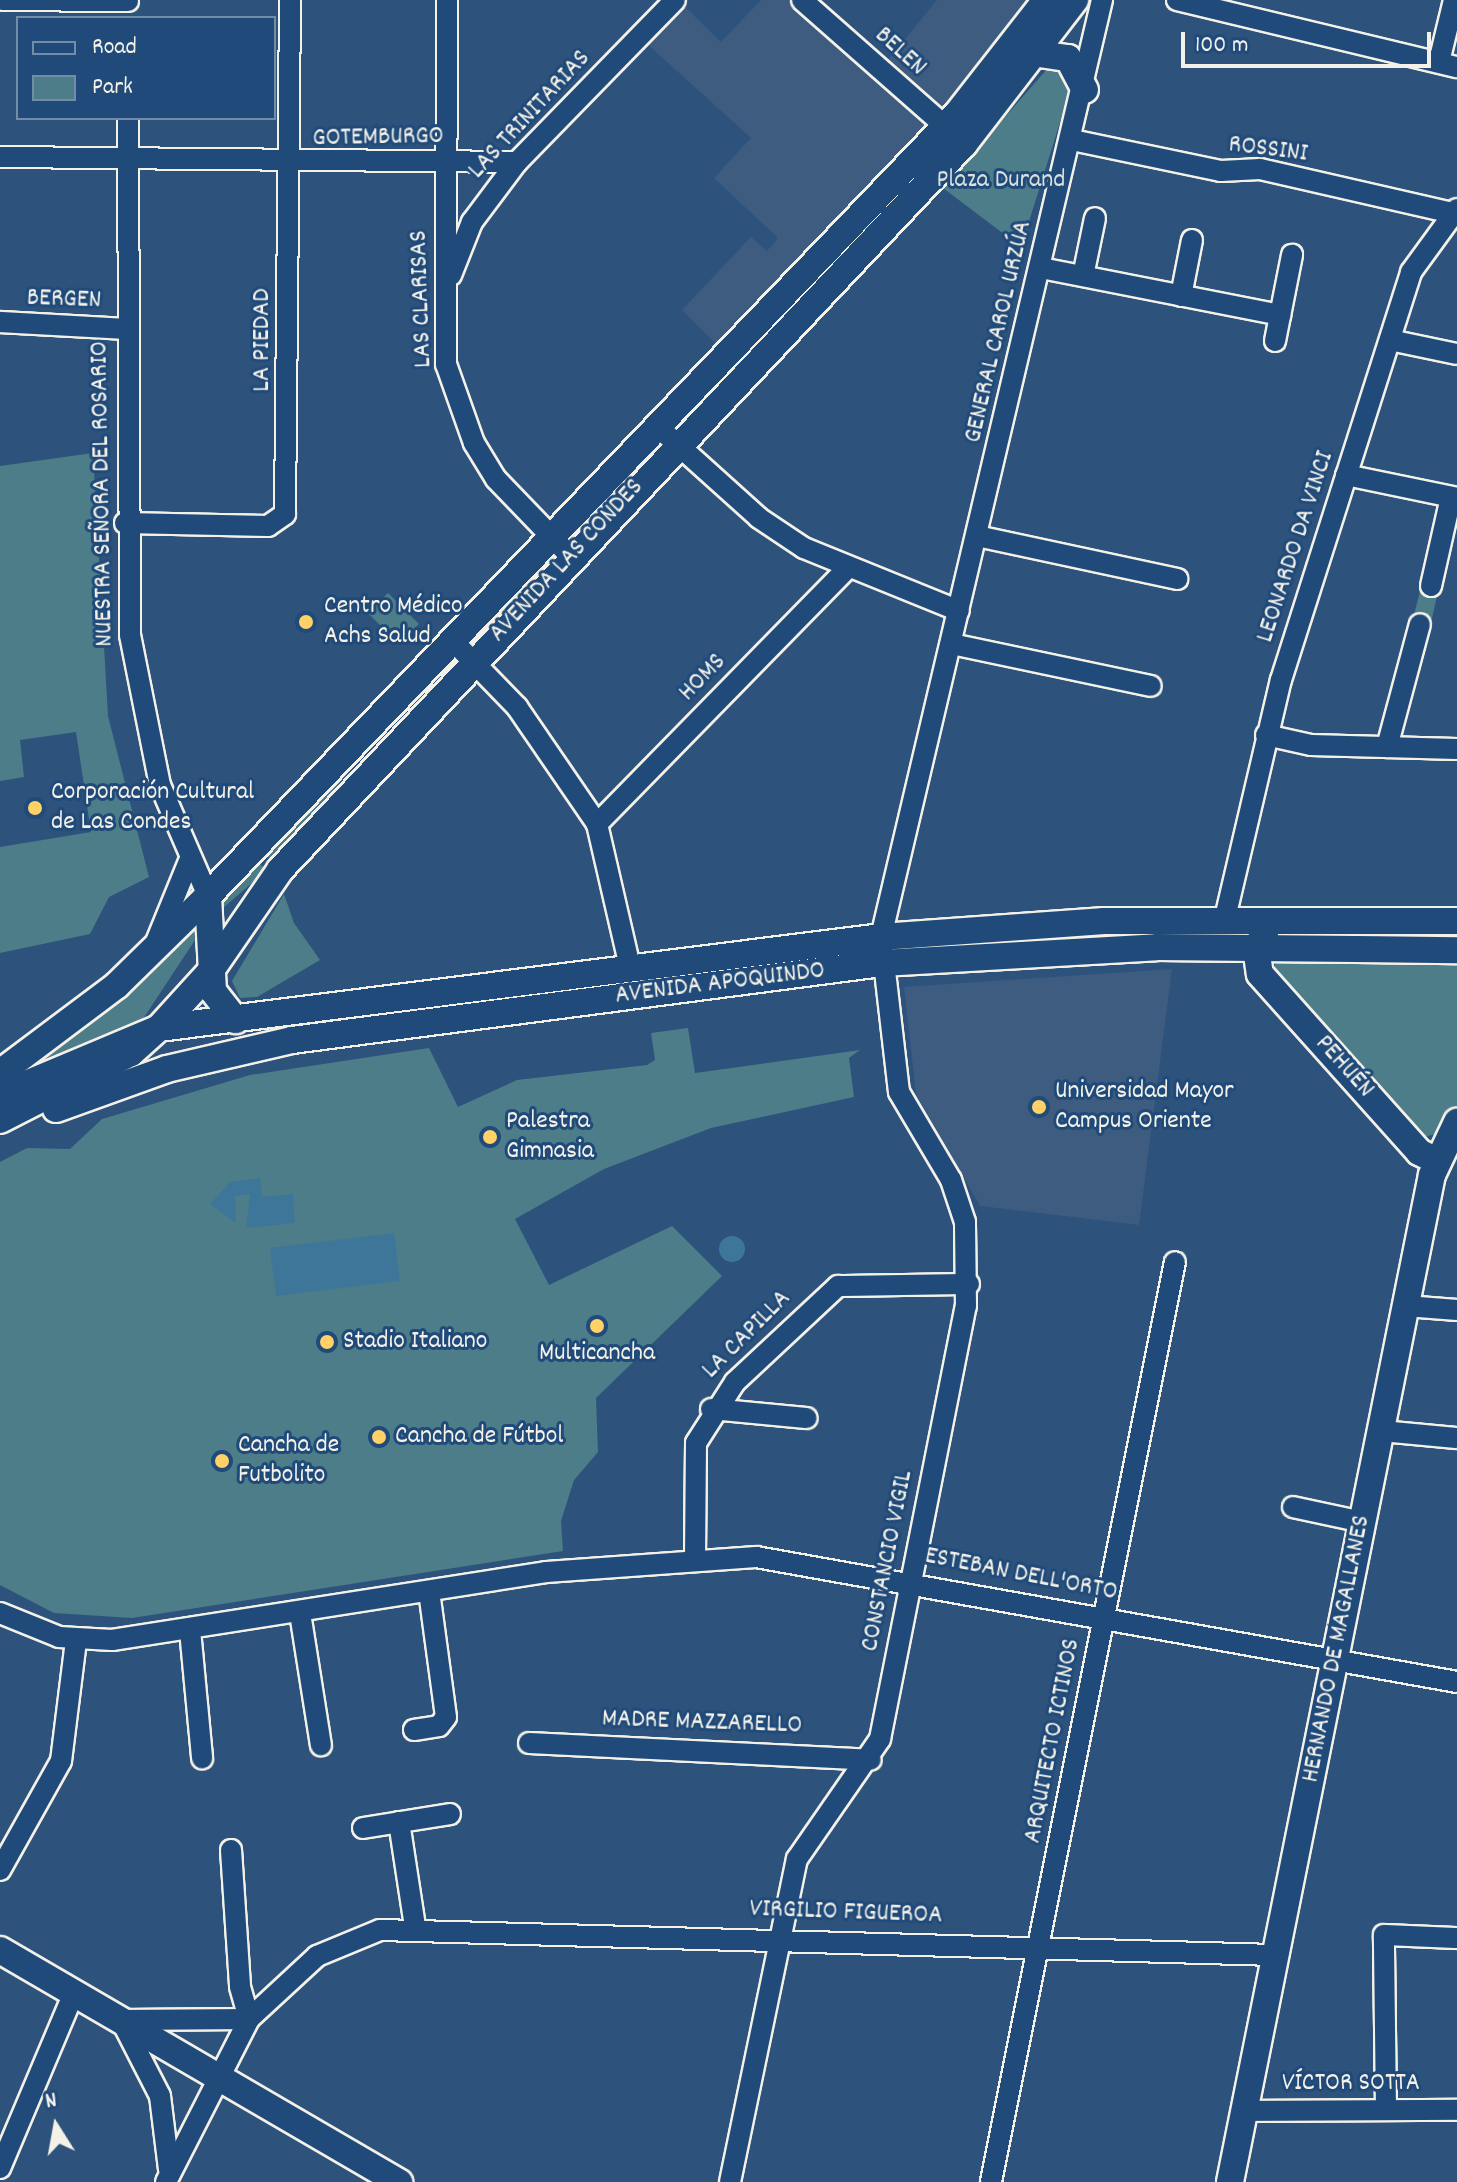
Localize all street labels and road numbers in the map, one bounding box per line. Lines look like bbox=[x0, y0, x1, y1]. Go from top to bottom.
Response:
street label: BELEN bbox=[867, 21, 933, 83]
street label: LAS TRINITARIAS bbox=[462, 44, 598, 186]
street label: GOTEMBURGO bbox=[312, 121, 444, 155]
street label: ROSSINI bbox=[1227, 130, 1309, 170]
street label: GENERAL CAROL URZÚA bbox=[958, 218, 1040, 446]
street label: LAS CLARISAS bbox=[404, 230, 440, 368]
street label: BERGEN bbox=[26, 283, 102, 317]
street label: LA PIEDAD bbox=[247, 288, 279, 392]
street label: NUESTRA SEÑORA DEL ROSARIO bbox=[85, 341, 121, 647]
street label: LEONARDO DA VINCI bbox=[1250, 447, 1342, 647]
street label: AVENIDA LAS CONDES bbox=[483, 473, 651, 649]
street label: HOMS bbox=[673, 647, 733, 709]
street label: AVENIDA APOQUINDO bbox=[613, 956, 827, 1012]
street label: PEHUÉN bbox=[1308, 1029, 1380, 1105]
street label: LA CAPILLA bbox=[696, 1284, 798, 1386]
street label: CONSTANCIO VIGIL bbox=[855, 1468, 921, 1654]
street label: HERNANDO DE MAGALLANES bbox=[1296, 1513, 1378, 1785]
street label: ESTEBAN DELL'ORTO bbox=[922, 1541, 1120, 1609]
street label: ARQUITECTO ICTINOS bbox=[1018, 1636, 1088, 1846]
street label: MADRE MAZZARELLO bbox=[601, 1704, 803, 1742]
street label: VIRGILIO FIGUEROA bbox=[749, 1894, 943, 1932]
street label: VÍCTOR SOTTA bbox=[1282, 2068, 1420, 2100]

